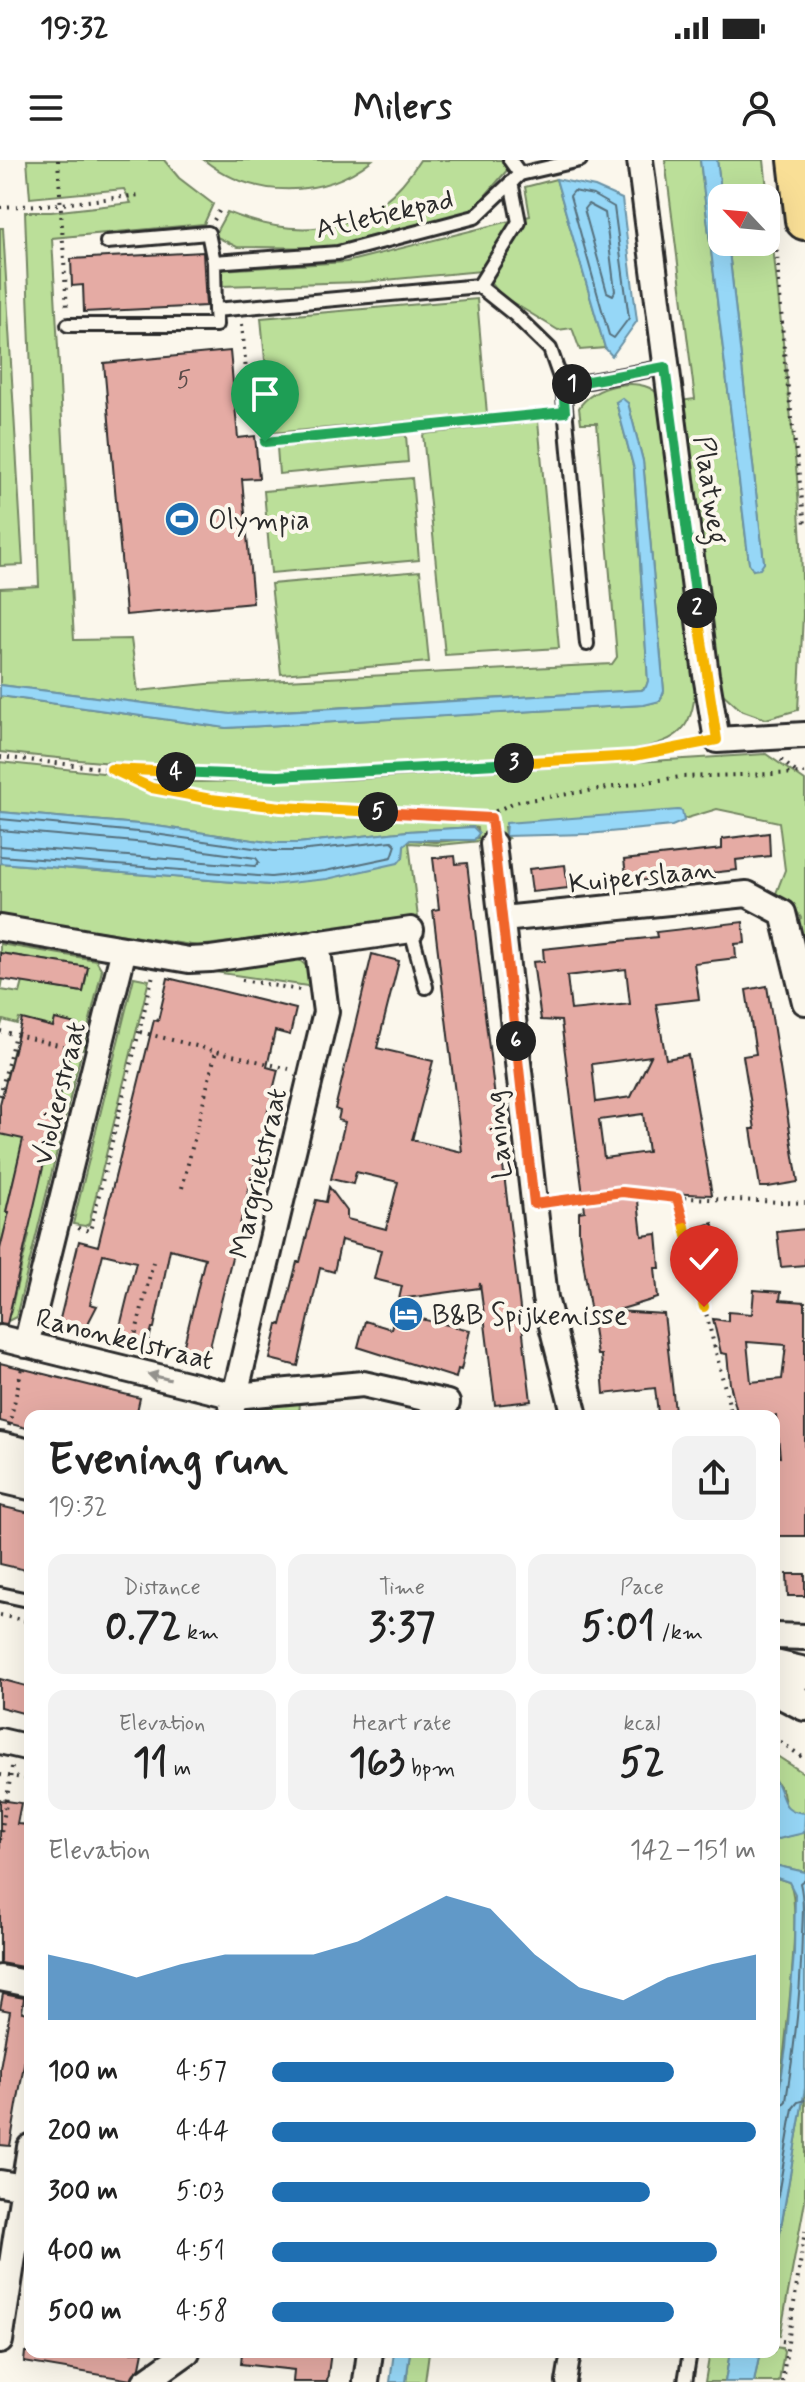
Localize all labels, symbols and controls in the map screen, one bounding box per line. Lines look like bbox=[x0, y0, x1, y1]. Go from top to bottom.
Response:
text: 19:32 bbox=[40, 9, 109, 48]
text: Milers bbox=[353, 85, 452, 132]
icon: menu bbox=[24, 86, 68, 130]
icon: person bbox=[737, 86, 781, 130]
street label: Atletiekpad bbox=[312, 182, 457, 249]
north arrow bbox=[708, 184, 780, 256]
map controls bbox=[708, 184, 780, 256]
pin bbox=[231, 360, 299, 442]
pin: 1 bbox=[552, 364, 592, 404]
house number: 5 bbox=[177, 365, 191, 396]
text: 1 bbox=[567, 370, 577, 398]
icon: arrive bbox=[243, 372, 287, 416]
street label: Plaatweg bbox=[681, 434, 735, 548]
sports icon: Olympia bbox=[163, 500, 201, 538]
place label: Olympia bbox=[208, 503, 310, 540]
pin: 2 bbox=[677, 588, 717, 628]
text: 2 bbox=[692, 594, 702, 622]
pin: 3 bbox=[494, 743, 534, 783]
text: 3 bbox=[509, 749, 519, 777]
pin: 4 bbox=[156, 752, 196, 792]
text: 4 bbox=[170, 758, 182, 786]
pin: 5 bbox=[358, 792, 398, 832]
text: 5 bbox=[371, 798, 385, 826]
street label: Kuiperslaan bbox=[567, 851, 717, 904]
street label: Violierstraat bbox=[25, 1018, 96, 1169]
pin: 6 bbox=[496, 1021, 536, 1061]
text: 6 bbox=[510, 1027, 522, 1055]
street label: Margrietstraat bbox=[222, 1085, 299, 1263]
street label: Laning bbox=[476, 1089, 522, 1180]
pin bbox=[670, 1225, 738, 1307]
icon: check bbox=[682, 1237, 726, 1281]
hotel icon: B&B Spijkenisse bbox=[387, 1295, 425, 1333]
place label: B&B Spijkenisse bbox=[432, 1298, 628, 1335]
street label: Ranonkelstraat bbox=[32, 1300, 217, 1380]
one-way arrow bbox=[147, 1371, 172, 1383]
text: Evening run bbox=[48, 1432, 288, 1490]
button: share bbox=[672, 1436, 756, 1520]
text: 19:32 bbox=[48, 1491, 108, 1525]
text: Distance bbox=[123, 1574, 201, 1602]
text: Time bbox=[379, 1574, 425, 1602]
text: Pace bbox=[620, 1574, 664, 1602]
text: 0.72 bbox=[105, 1602, 181, 1654]
text: 3:37 bbox=[369, 1602, 435, 1654]
text: 5:01 bbox=[581, 1602, 655, 1654]
text: km bbox=[181, 1619, 219, 1647]
text: /km bbox=[655, 1619, 703, 1647]
text: Elevation bbox=[119, 1710, 205, 1738]
text: Heart rate bbox=[353, 1710, 451, 1738]
text: kcal bbox=[624, 1710, 660, 1738]
text: 11 bbox=[133, 1738, 168, 1790]
text: 163 bbox=[349, 1738, 405, 1790]
text: 52 bbox=[619, 1738, 665, 1790]
text: m bbox=[168, 1755, 191, 1783]
text: bpm bbox=[405, 1755, 455, 1783]
text: Elevation bbox=[48, 1834, 150, 1868]
text: 142–151 m bbox=[630, 1834, 756, 1868]
text: 100 m bbox=[48, 2055, 118, 2089]
text: 4:57 bbox=[176, 2055, 227, 2089]
text: 200 m bbox=[48, 2115, 119, 2149]
text: 4:44 bbox=[176, 2115, 229, 2149]
text: 300 m bbox=[48, 2175, 118, 2209]
text: 5:03 bbox=[176, 2175, 224, 2209]
text: 400 m bbox=[48, 2235, 121, 2269]
text: 4:51 bbox=[176, 2235, 225, 2269]
text: 500 m bbox=[48, 2295, 122, 2329]
text: 4:58 bbox=[176, 2295, 228, 2329]

